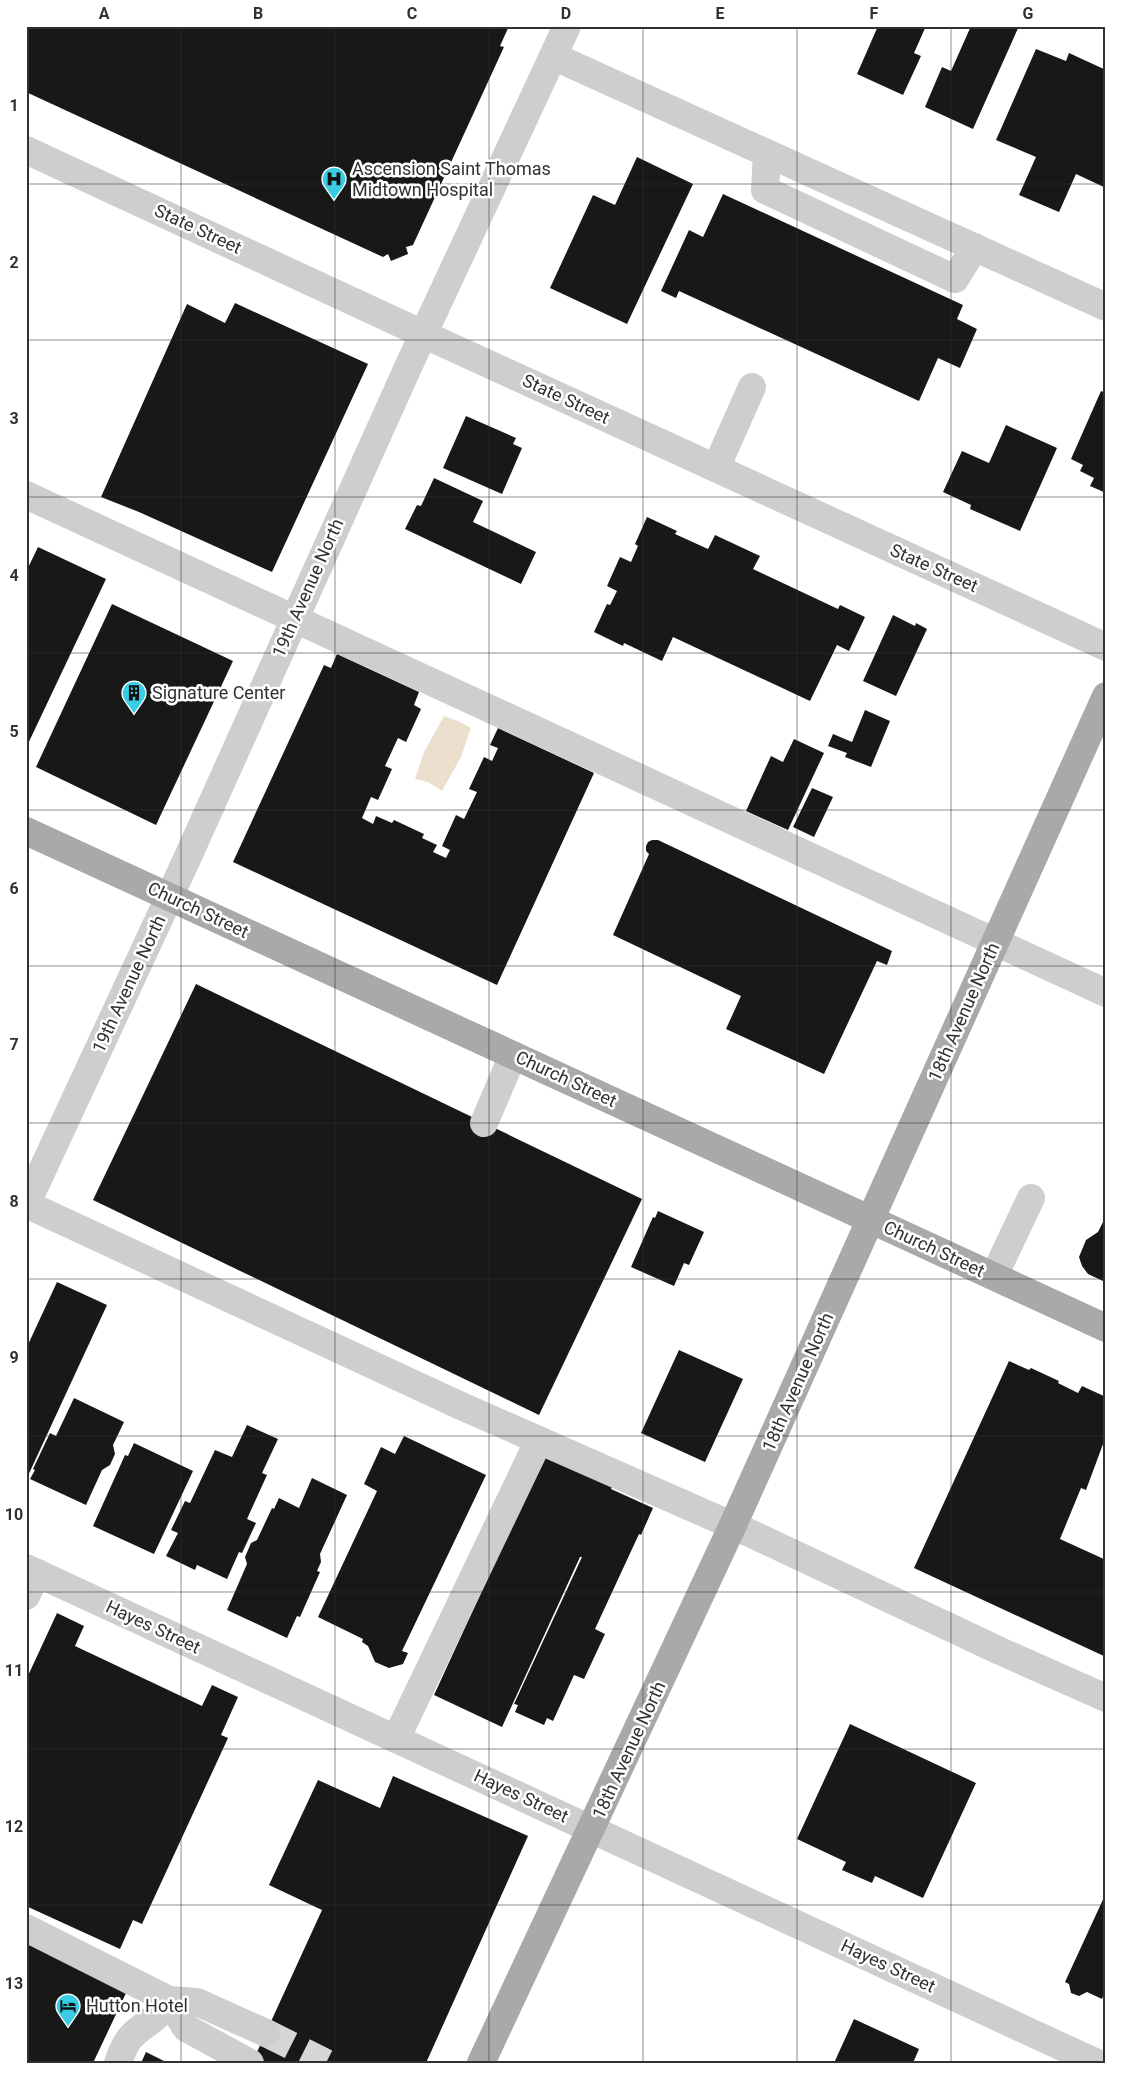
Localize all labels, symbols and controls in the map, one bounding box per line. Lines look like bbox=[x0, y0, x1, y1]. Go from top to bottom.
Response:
text: A bbox=[99, 4, 110, 23]
text: B bbox=[253, 4, 263, 23]
text: C bbox=[407, 4, 417, 23]
text: D bbox=[561, 4, 571, 23]
text: E bbox=[716, 4, 725, 23]
text: F bbox=[870, 4, 879, 23]
text: G bbox=[1023, 4, 1034, 23]
text: 1 bbox=[9, 96, 19, 115]
place label: Ascension Saint Thomas Midtown Hospital bbox=[352, 158, 551, 200]
hospital icon: Ascension Saint Thomas Midtown Hospital bbox=[321, 166, 347, 200]
street label: State Street bbox=[151, 199, 245, 258]
text: 2 bbox=[9, 253, 19, 272]
street label: State Street bbox=[519, 369, 613, 428]
text: 3 bbox=[9, 409, 19, 428]
street label: 19th Avenue North bbox=[268, 515, 347, 660]
street label: State Street bbox=[887, 539, 981, 596]
text: 4 bbox=[9, 566, 19, 585]
building icon: Signature Center bbox=[121, 680, 147, 714]
place label: Signature Center bbox=[152, 682, 285, 703]
text: 5 bbox=[9, 722, 19, 741]
street label: Church Street bbox=[144, 877, 252, 942]
text: 6 bbox=[9, 879, 19, 898]
street label: 19th Avenue North bbox=[87, 912, 170, 1056]
street label: 18th Avenue North bbox=[924, 939, 1003, 1084]
text: 7 bbox=[9, 1035, 19, 1054]
street label: Church Street bbox=[512, 1046, 620, 1111]
text: 8 bbox=[9, 1192, 19, 1211]
street label: Church Street bbox=[880, 1216, 988, 1281]
street label: 18th Avenue North bbox=[758, 1309, 837, 1454]
text: 9 bbox=[9, 1348, 19, 1367]
text: 10 bbox=[5, 1505, 23, 1524]
street label: Hayes Street bbox=[103, 1596, 204, 1658]
text: 11 bbox=[5, 1661, 23, 1680]
street label: 18th Avenue North bbox=[587, 1678, 670, 1822]
street label: Hayes Street bbox=[471, 1765, 572, 1827]
text: 12 bbox=[5, 1817, 23, 1836]
street label: Hayes Street bbox=[838, 1935, 939, 1997]
text: 13 bbox=[5, 1974, 23, 1993]
hotel icon: Hutton Hotel bbox=[55, 1993, 81, 2027]
place label: Hutton Hotel bbox=[86, 1995, 188, 2016]

